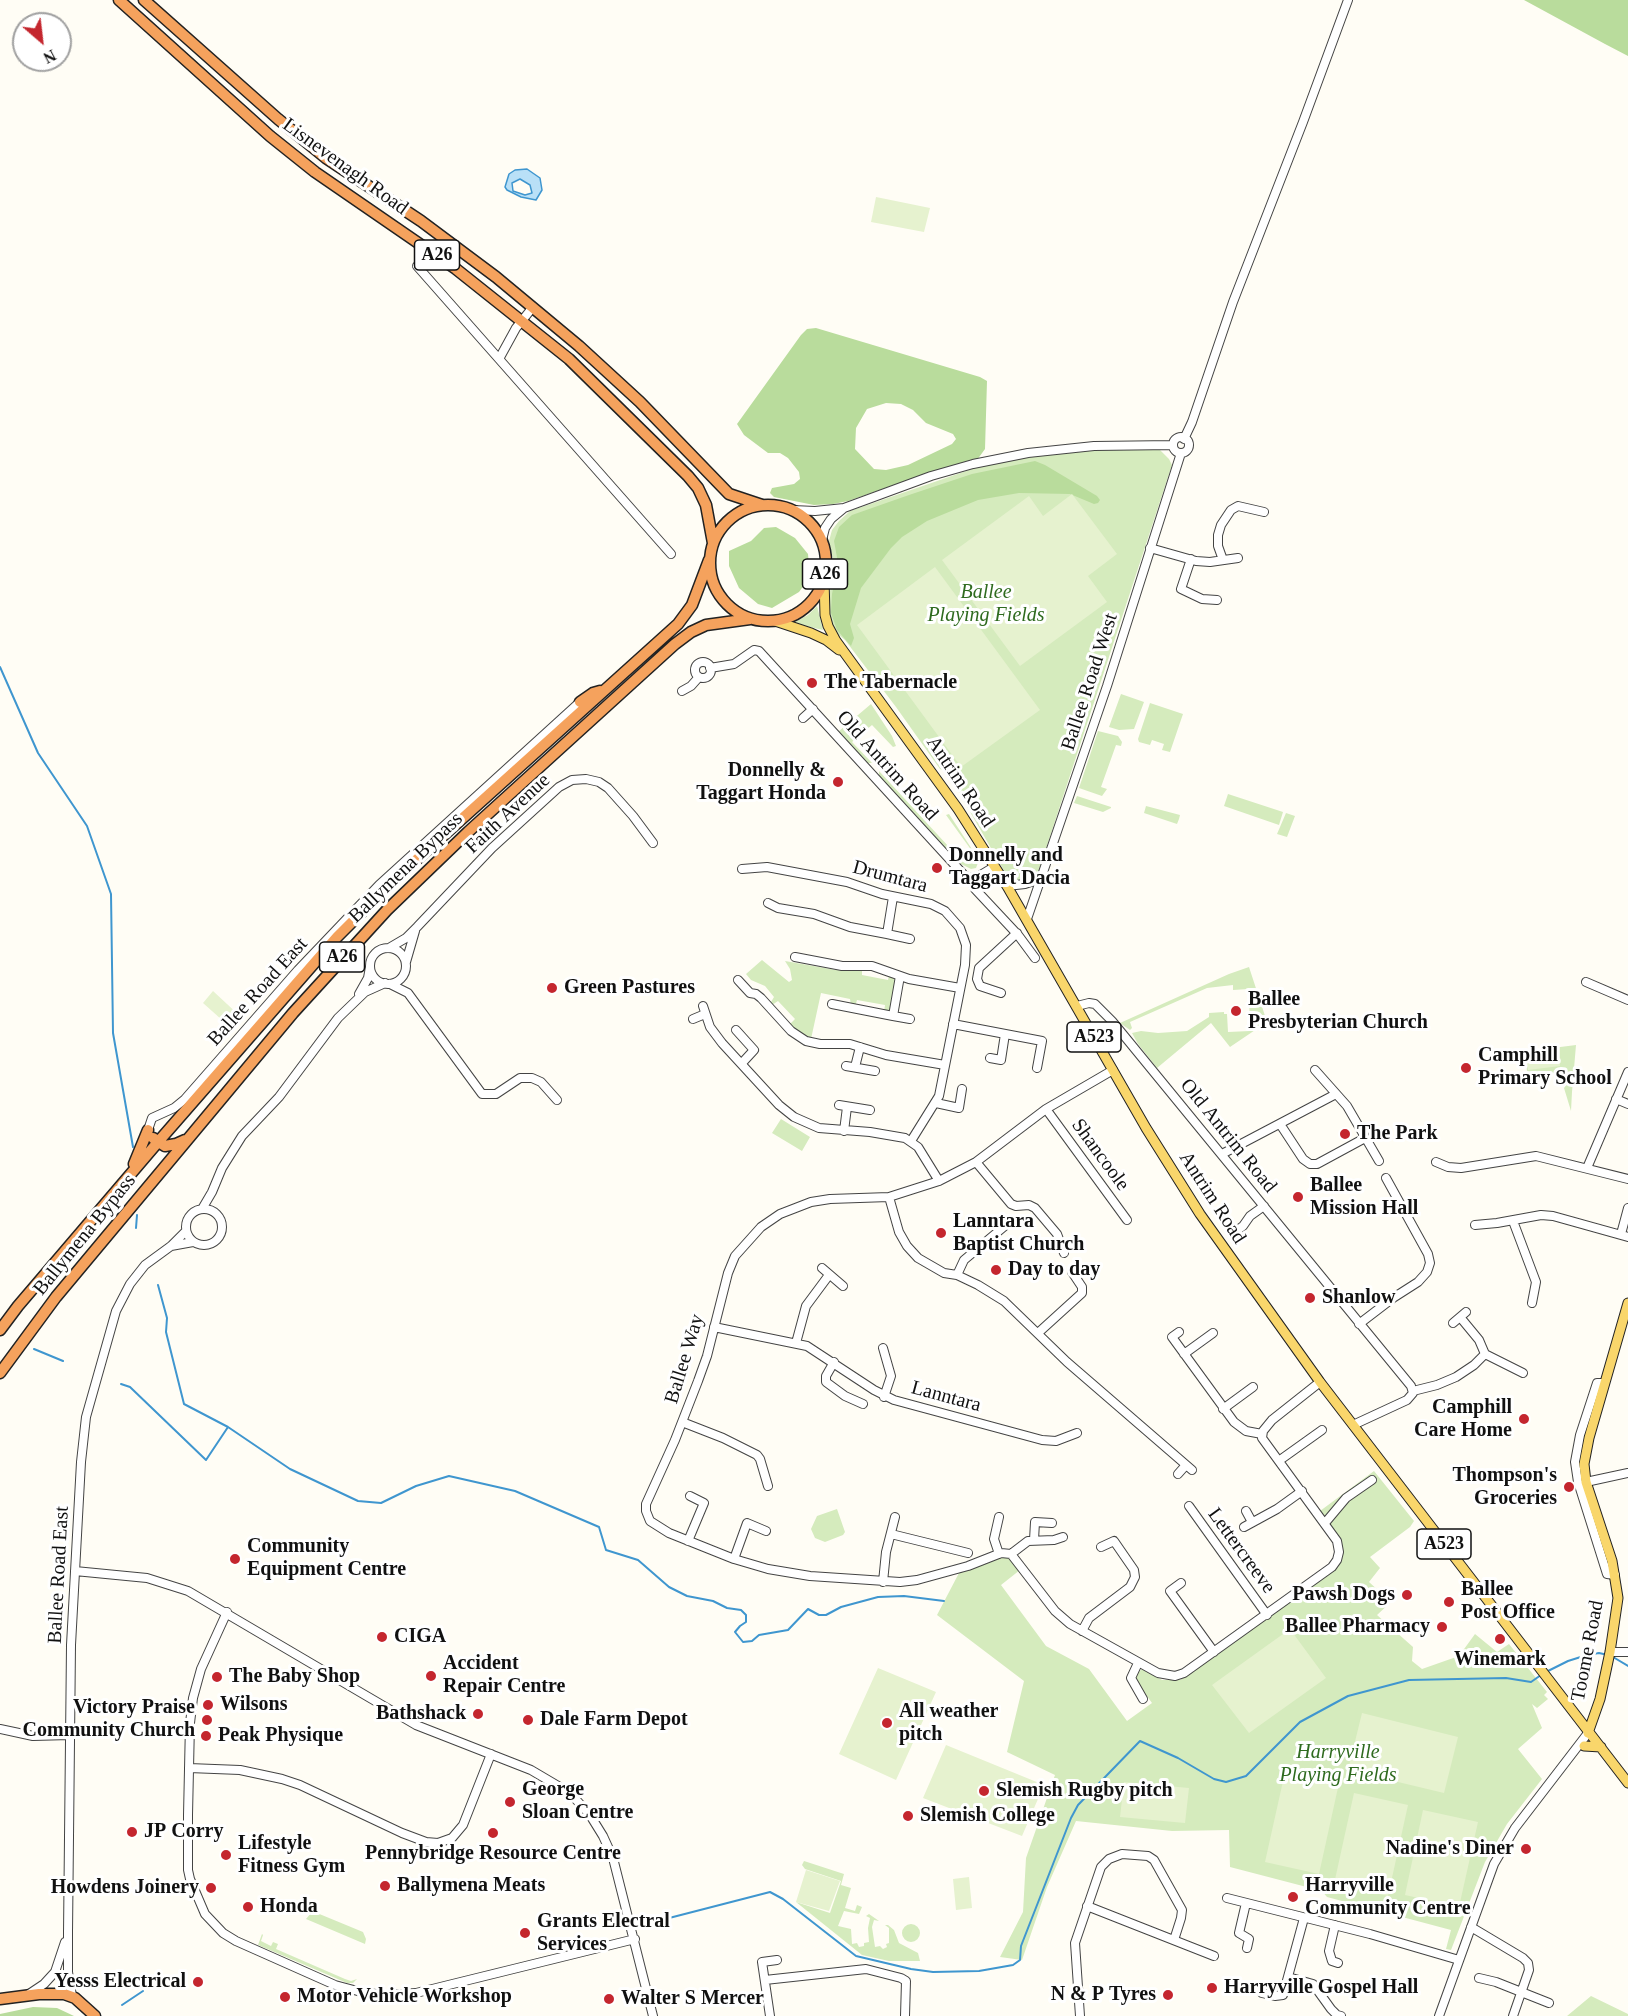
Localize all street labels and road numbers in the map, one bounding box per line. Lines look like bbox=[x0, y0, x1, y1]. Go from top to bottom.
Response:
street label: Lisnevenagh Road bbox=[278, 113, 412, 221]
road number: A26 bbox=[414, 240, 460, 270]
road number: A26 bbox=[802, 559, 848, 589]
street label: Ballee Road West bbox=[1057, 610, 1123, 754]
street label: Old Antrim Road bbox=[831, 706, 943, 826]
street label: Antrim Road bbox=[921, 732, 999, 832]
street label: Faith Avenue bbox=[461, 769, 555, 859]
street label: Ballymena Bypass bbox=[344, 807, 468, 929]
street label: Drumtara bbox=[850, 855, 930, 899]
street label: Ballee Road East bbox=[203, 933, 313, 1051]
road number: A26 bbox=[320, 942, 364, 972]
road number: A523 bbox=[1067, 1022, 1121, 1052]
street label: Old Antrim Road bbox=[1175, 1074, 1281, 1198]
street label: Shancoole bbox=[1066, 1114, 1134, 1196]
street label: Antrim Road bbox=[1173, 1147, 1251, 1249]
street label: Ballymena Bypass bbox=[29, 1169, 141, 1301]
street label: Ballee Way bbox=[660, 1311, 710, 1407]
street label: Lanntara bbox=[909, 1376, 983, 1418]
street label: Lettercreeve bbox=[1202, 1504, 1280, 1598]
street label: Ballee Road East bbox=[43, 1506, 75, 1644]
road number: A523 bbox=[1417, 1529, 1471, 1559]
street label: Toome Road bbox=[1566, 1598, 1610, 1704]

